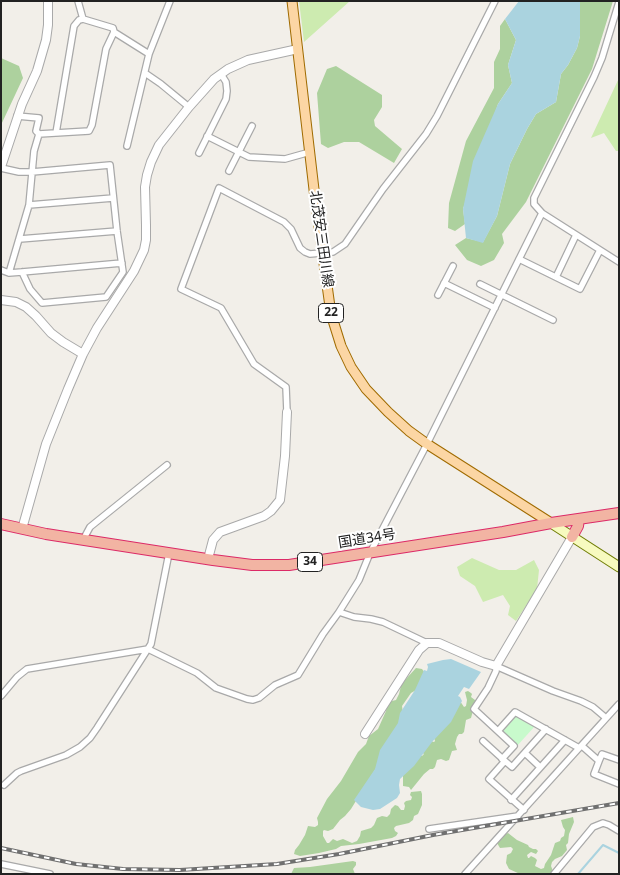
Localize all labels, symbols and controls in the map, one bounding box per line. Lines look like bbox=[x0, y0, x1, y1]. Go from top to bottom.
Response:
street label: 北茂安三田川線 bbox=[306, 189, 336, 289]
road number: 22 bbox=[318, 304, 344, 322]
street label: 国道34号 bbox=[337, 526, 397, 552]
road number: 34 bbox=[298, 552, 322, 572]

